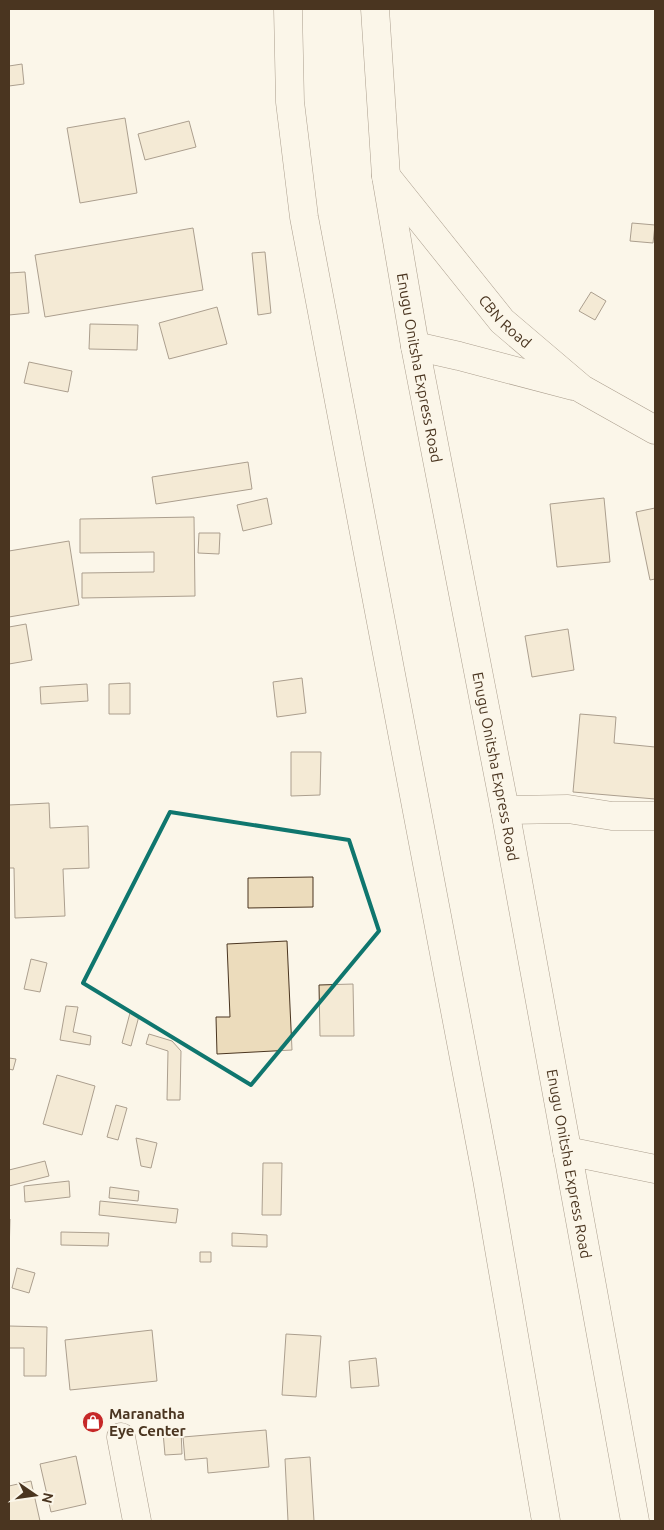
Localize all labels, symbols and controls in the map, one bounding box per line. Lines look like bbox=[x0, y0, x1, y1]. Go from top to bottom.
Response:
street label: Enugu Onitsha Express Road bbox=[394, 272, 446, 464]
street label: CBN Road bbox=[476, 291, 535, 351]
street label: Enugu Onitsha Express Road bbox=[470, 670, 523, 862]
street label: Enugu Onitsha Express Road bbox=[544, 1068, 595, 1260]
place label: Maranatha Eye Center bbox=[109, 1405, 187, 1439]
shop icon: Maranatha Eye Center bbox=[81, 1410, 105, 1434]
north arrow bbox=[10, 1470, 60, 1520]
text: N bbox=[39, 1491, 57, 1505]

